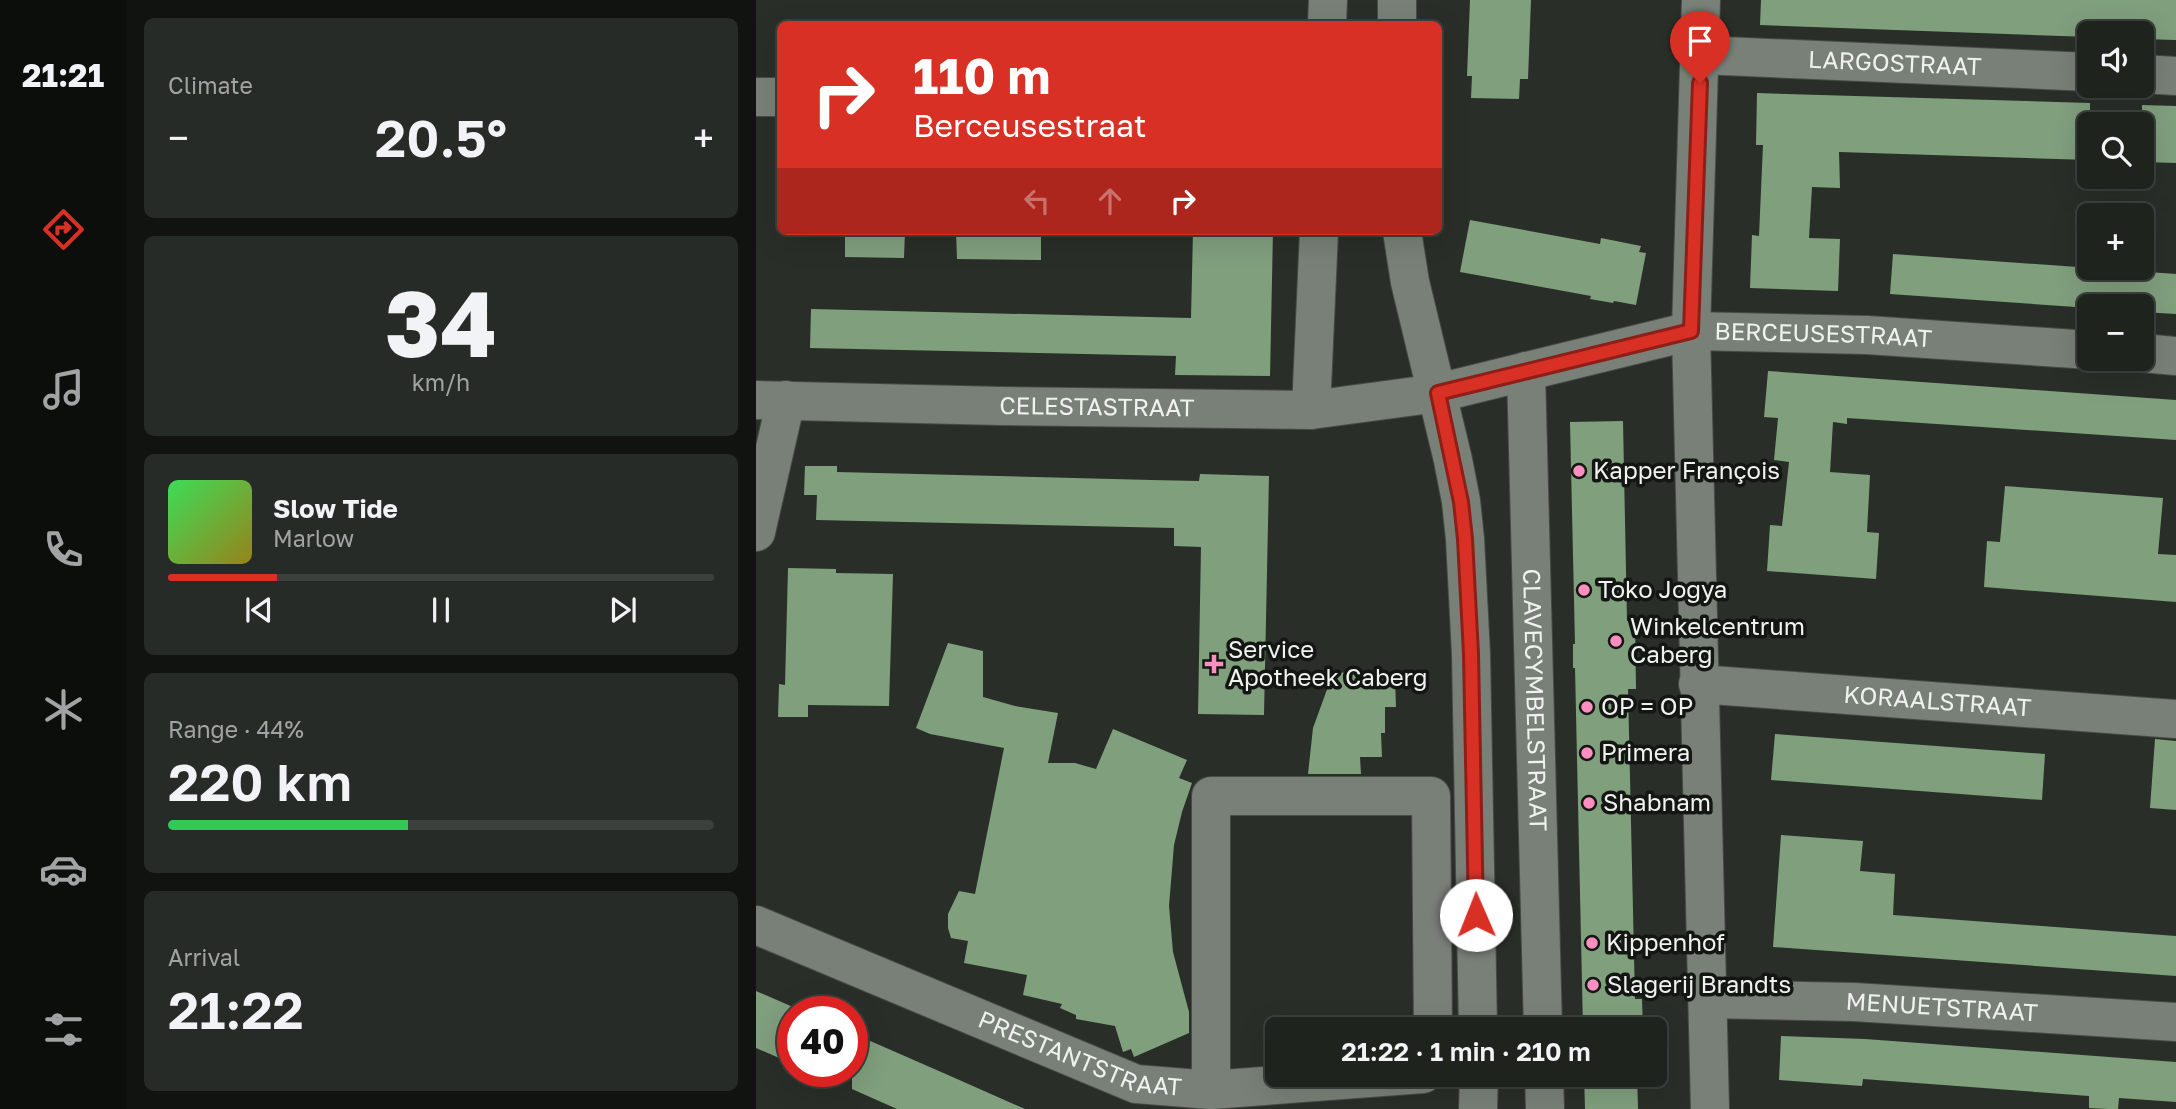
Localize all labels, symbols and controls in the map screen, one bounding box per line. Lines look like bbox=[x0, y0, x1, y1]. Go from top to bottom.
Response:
pin bbox=[1670, 11, 1730, 83]
map controls bbox=[2077, 21, 2154, 371]
button: sound bbox=[2077, 21, 2154, 98]
icon: arrive bbox=[1681, 22, 1719, 60]
street label: LARGOSTRAAT bbox=[1808, 44, 1982, 80]
text: 110 m bbox=[913, 46, 1050, 105]
icon: right bbox=[798, 49, 889, 140]
text: 21:21 bbox=[22, 56, 104, 94]
text: Climate bbox=[168, 71, 253, 99]
text: 20.5° bbox=[375, 106, 507, 168]
text: Berceusestraat bbox=[913, 106, 1147, 144]
button: search bbox=[2077, 112, 2154, 189]
text: − bbox=[168, 115, 189, 160]
text: + bbox=[693, 115, 714, 160]
icon: left bbox=[1018, 182, 1056, 220]
icon: ahead bbox=[1091, 182, 1129, 220]
icon: right bbox=[1164, 182, 1202, 220]
button: + bbox=[2077, 203, 2154, 280]
icon: directions bbox=[39, 205, 88, 254]
text: 34 bbox=[385, 268, 497, 377]
button: − bbox=[2077, 294, 2154, 371]
street label: BERCEUSESTRAAT bbox=[1714, 316, 1933, 352]
icon: music bbox=[39, 365, 88, 414]
text: km/h bbox=[412, 368, 470, 396]
street label: CELESTASTRAAT bbox=[999, 390, 1195, 421]
place label: Kapper François bbox=[1593, 455, 1780, 484]
marker: Kapper François bbox=[1571, 463, 1587, 479]
text: Slow Tide bbox=[273, 493, 398, 524]
text: Marlow bbox=[273, 524, 354, 552]
icon: phone bbox=[39, 525, 88, 574]
street label: CLAVECYMBELSTRAAT bbox=[1518, 568, 1554, 832]
place label: Toko Jogya bbox=[1598, 574, 1727, 603]
marker: Toko Jogya bbox=[1576, 582, 1592, 598]
icon: previous bbox=[240, 591, 278, 629]
icon: pause bbox=[422, 591, 460, 629]
icon: next bbox=[604, 591, 642, 629]
place label: Winkelcentrum Caberg bbox=[1630, 611, 1805, 668]
marker: Winkelcentrum Caberg bbox=[1608, 633, 1624, 649]
place label: Service Apotheek Caberg bbox=[1228, 634, 1427, 691]
marker: Service Apotheek Caberg bbox=[1206, 656, 1222, 672]
street label: KORAALSTRAAT bbox=[1843, 679, 2032, 721]
icon: climate bbox=[39, 685, 88, 734]
place label: OP = OP bbox=[1601, 691, 1693, 720]
marker: OP = OP bbox=[1579, 699, 1595, 715]
text: Range · 44% bbox=[168, 715, 304, 743]
place label: Primera bbox=[1601, 737, 1690, 766]
marker: Primera bbox=[1579, 745, 1595, 761]
text: 220 km bbox=[168, 750, 352, 812]
place label: Shabnam bbox=[1603, 787, 1711, 816]
marker: Shabnam bbox=[1581, 795, 1597, 811]
icon: car bbox=[39, 845, 88, 894]
position arrow bbox=[1439, 878, 1513, 952]
place label: Kippenhof bbox=[1606, 927, 1725, 956]
marker: Kippenhof bbox=[1584, 935, 1600, 951]
text: Arrival bbox=[168, 943, 240, 971]
place label: Slagerij Brandts bbox=[1607, 969, 1791, 998]
marker: Slagerij Brandts bbox=[1585, 977, 1601, 993]
text: 21:22 bbox=[168, 978, 304, 1040]
street label: MENUETSTRAAT bbox=[1845, 986, 2039, 1026]
speed limit sign: 40 bbox=[777, 996, 868, 1087]
street label: PRESTANTSTRAAT bbox=[974, 1004, 1183, 1101]
icon: filters bbox=[39, 1005, 88, 1054]
text: 21:22 · 1 min · 210 m bbox=[1341, 1036, 1591, 1067]

